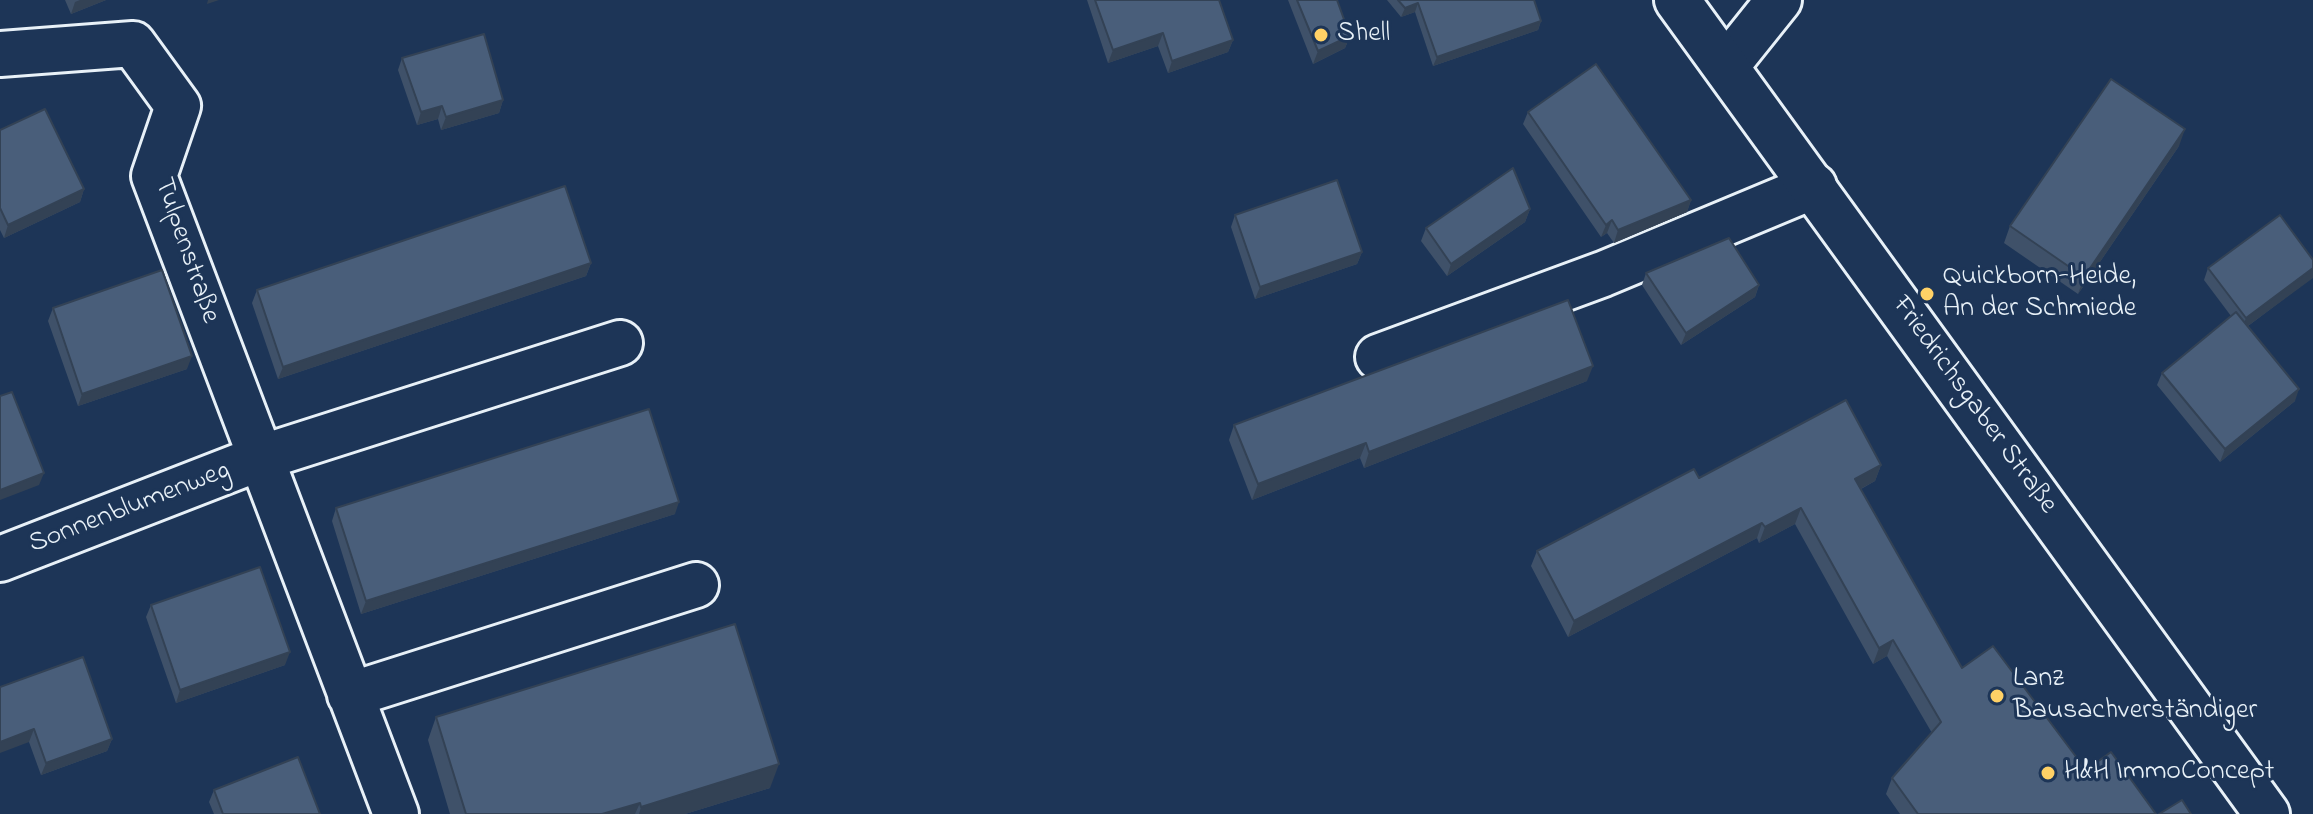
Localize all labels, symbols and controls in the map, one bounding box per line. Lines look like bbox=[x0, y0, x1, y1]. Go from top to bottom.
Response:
place label: Shell bbox=[1337, 18, 1390, 52]
marker: Shell bbox=[1312, 26, 1330, 44]
street label: Tulpenstraße bbox=[144, 174, 226, 328]
place label: Quickborn-Heide, An der Schmiede bbox=[1943, 261, 2136, 327]
marker: Quickborn-Heide, An der Schmiede bbox=[1918, 285, 1936, 303]
street label: Friedrichsgaber Straße bbox=[1883, 291, 2063, 521]
street label: Sonnenblumenweg bbox=[25, 455, 235, 563]
place label: Lanz Bausachverständiger bbox=[2013, 663, 2257, 729]
marker: Lanz Bausachverständiger bbox=[1988, 687, 2006, 705]
place label: H&H ImmoConcept bbox=[2064, 756, 2274, 790]
marker: H&H ImmoConcept bbox=[2039, 764, 2057, 782]

